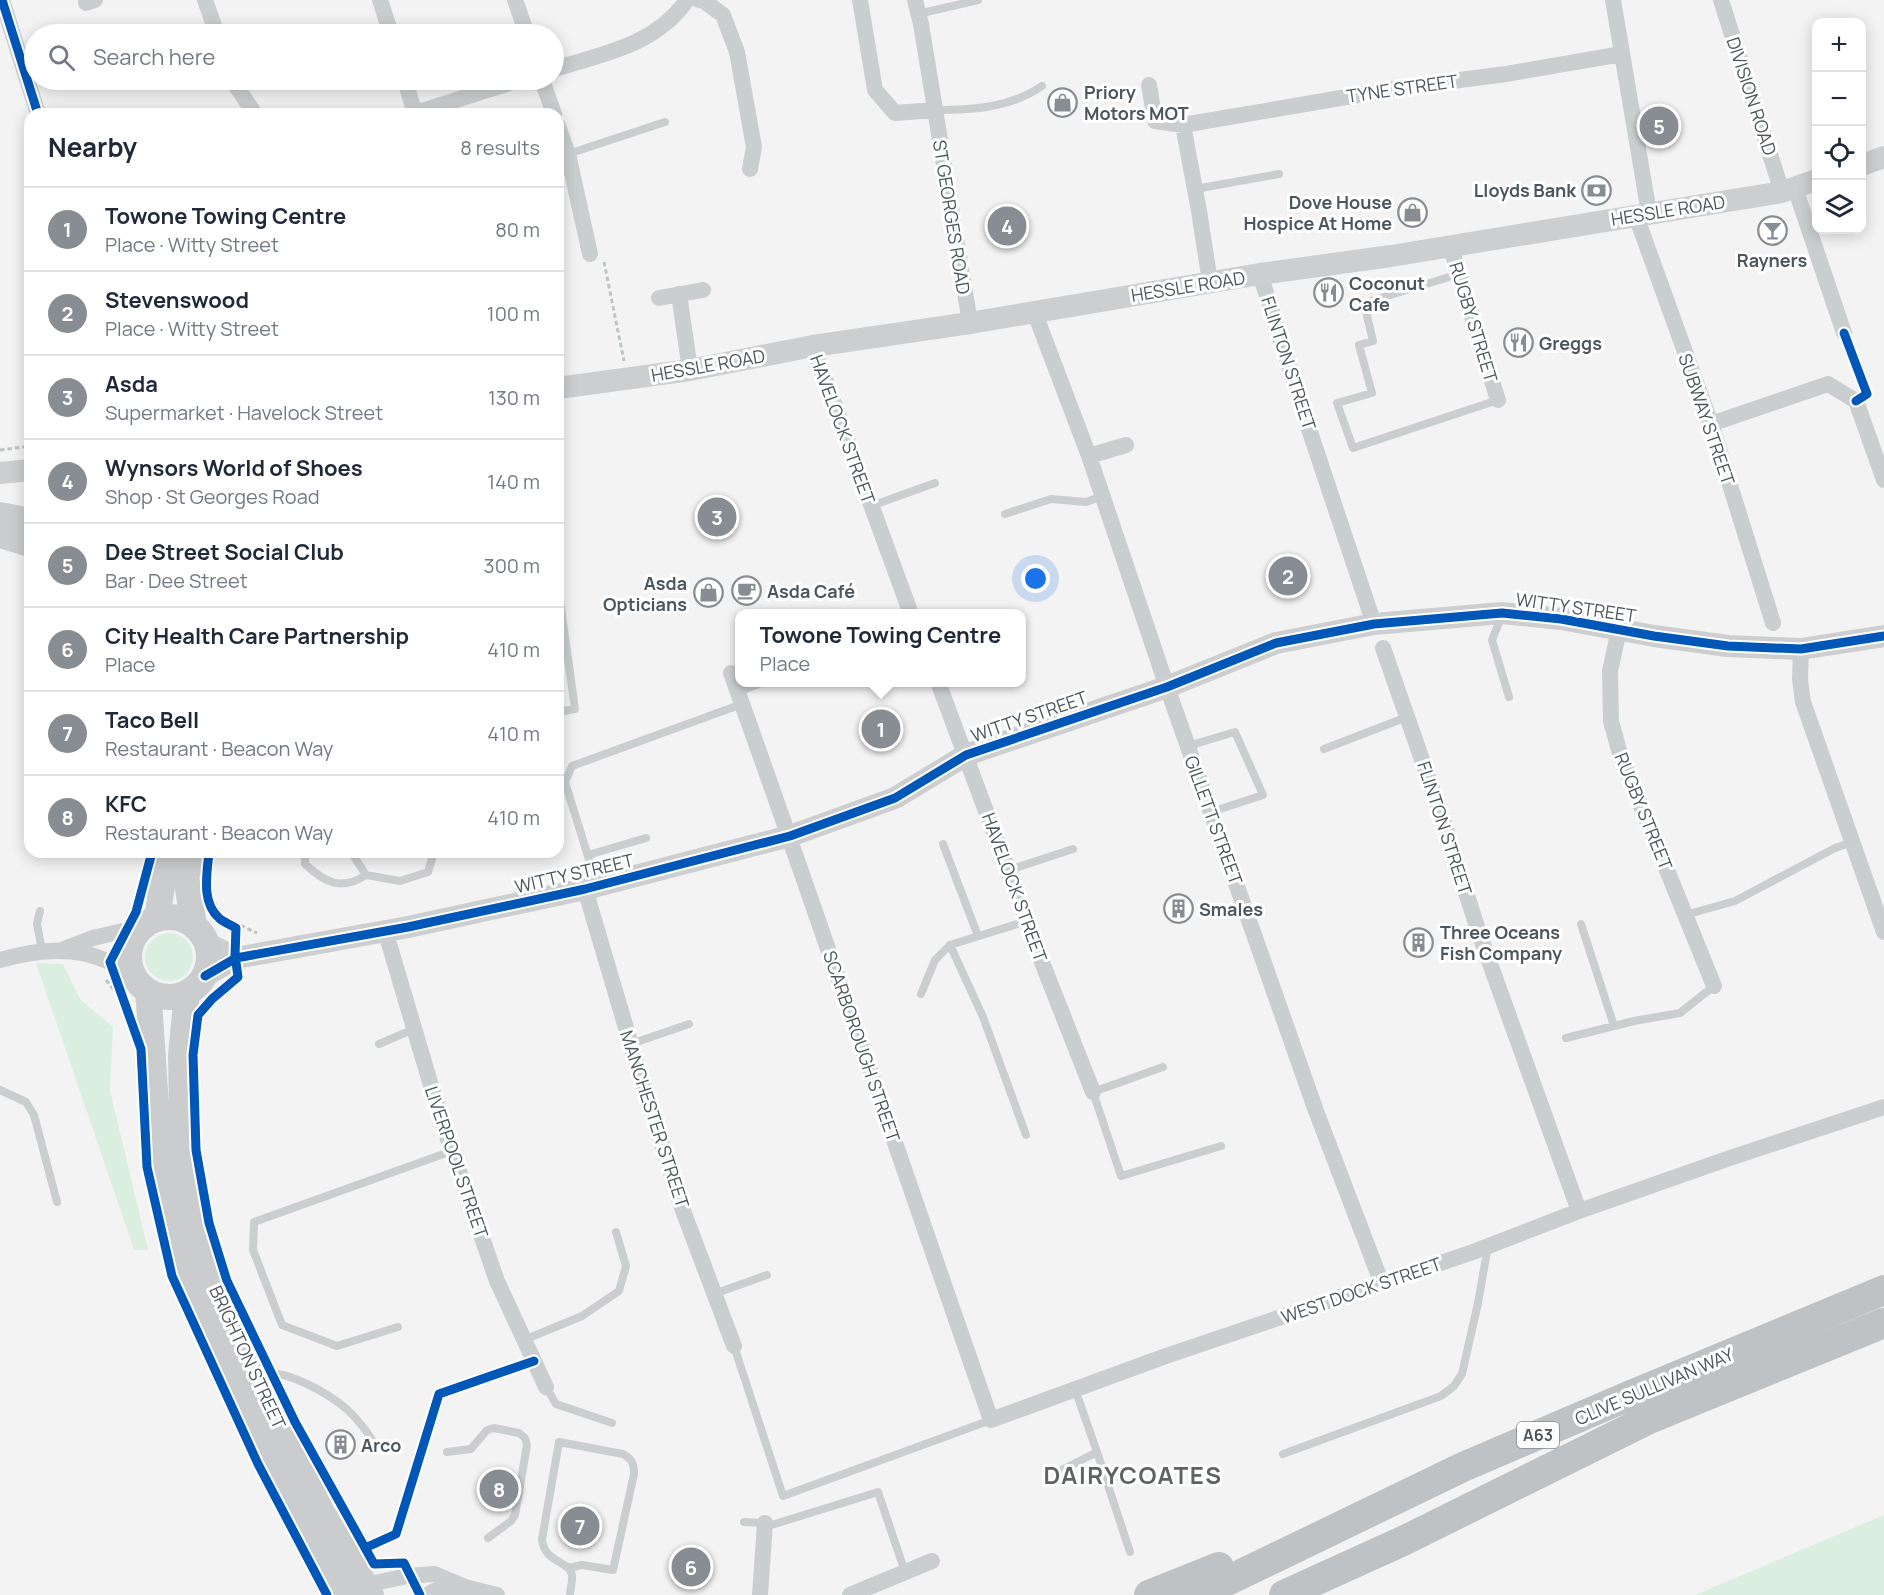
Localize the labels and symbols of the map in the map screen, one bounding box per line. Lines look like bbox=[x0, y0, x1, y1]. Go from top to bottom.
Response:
street label: DIVISION ROAD bbox=[1722, 34, 1782, 158]
street label: TYNE STREET bbox=[1345, 68, 1459, 108]
place label: Priory Motors MOT bbox=[1084, 80, 1189, 125]
shop icon: Priory Motors MOT bbox=[1047, 86, 1079, 118]
pin: 5 bbox=[1640, 104, 1678, 148]
street label: ST GEORGES ROAD bbox=[928, 138, 976, 296]
bank icon: Lloyds Bank bbox=[1581, 174, 1613, 206]
place label: Lloyds Bank bbox=[1474, 178, 1577, 202]
street label: HESSLE ROAD bbox=[1609, 189, 1727, 231]
place label: Dove House Hospice At Home bbox=[1244, 190, 1392, 235]
shop icon: Dove House Hospice At Home bbox=[1397, 196, 1429, 228]
pin: 4 bbox=[988, 204, 1026, 248]
bar icon: Rayners bbox=[1756, 215, 1788, 247]
place label: Rayners bbox=[1737, 248, 1807, 272]
street label: RUGBY STREET bbox=[1444, 259, 1504, 385]
street label: HESSLE ROAD bbox=[1129, 265, 1247, 307]
place label: Coconut Cafe bbox=[1349, 271, 1425, 316]
restaurant icon: Coconut Cafe bbox=[1312, 277, 1344, 309]
street label: FLINTON STREET bbox=[1256, 293, 1322, 433]
restaurant icon: Greggs bbox=[1502, 327, 1534, 359]
place label: Greggs bbox=[1539, 331, 1602, 355]
street label: HESSLE ROAD bbox=[649, 343, 767, 387]
street label: SUBWAY STREET bbox=[1673, 350, 1741, 488]
street label: HAVELOCK STREET bbox=[805, 351, 881, 507]
pin: 3 bbox=[698, 494, 736, 540]
pin: 2 bbox=[1268, 554, 1308, 598]
your location bbox=[1021, 564, 1050, 593]
place label: Asda Opticians bbox=[603, 571, 687, 616]
cafe icon: Asda Café bbox=[730, 575, 762, 607]
shop icon: Asda Opticians bbox=[692, 577, 724, 609]
place label: Asda Café bbox=[767, 579, 855, 603]
street label: WITTY STREET bbox=[1514, 587, 1638, 627]
street label: WITTY STREET bbox=[968, 685, 1091, 747]
pin: 1 bbox=[862, 706, 900, 752]
street label: RUGBY STREET bbox=[1610, 749, 1679, 873]
street label: GILLETT STREET bbox=[1180, 752, 1249, 888]
street label: FLINTON STREET bbox=[1412, 758, 1478, 898]
street label: HAVELOCK STREET bbox=[977, 809, 1053, 965]
street label: WITTY STREET bbox=[512, 848, 636, 898]
building icon: Smales bbox=[1162, 893, 1194, 925]
place label: Smales bbox=[1199, 897, 1263, 921]
place label: Three Oceans Fish Company bbox=[1440, 920, 1562, 965]
building icon: Three Oceans Fish Company bbox=[1403, 926, 1435, 958]
street label: SCARBOROUGH STREET bbox=[818, 947, 906, 1145]
street label: MANCHESTER STREET bbox=[615, 1027, 695, 1211]
street label: LIVERPOOL STREET bbox=[420, 1083, 494, 1241]
street label: WEST DOCK STREET bbox=[1278, 1251, 1445, 1329]
street label: BRIGHTON STREET bbox=[204, 1281, 292, 1433]
street label: CLIVE SULLIVAN WAY bbox=[1571, 1341, 1738, 1430]
road number: A63 bbox=[1517, 1422, 1559, 1448]
building icon: Arco bbox=[324, 1429, 356, 1461]
place label: Arco bbox=[361, 1433, 401, 1457]
district label: DAIRYCOATES bbox=[1044, 1458, 1222, 1491]
pin: 8 bbox=[480, 1466, 518, 1512]
pin: 7 bbox=[560, 1504, 600, 1549]
pin: 6 bbox=[672, 1544, 710, 1590]

